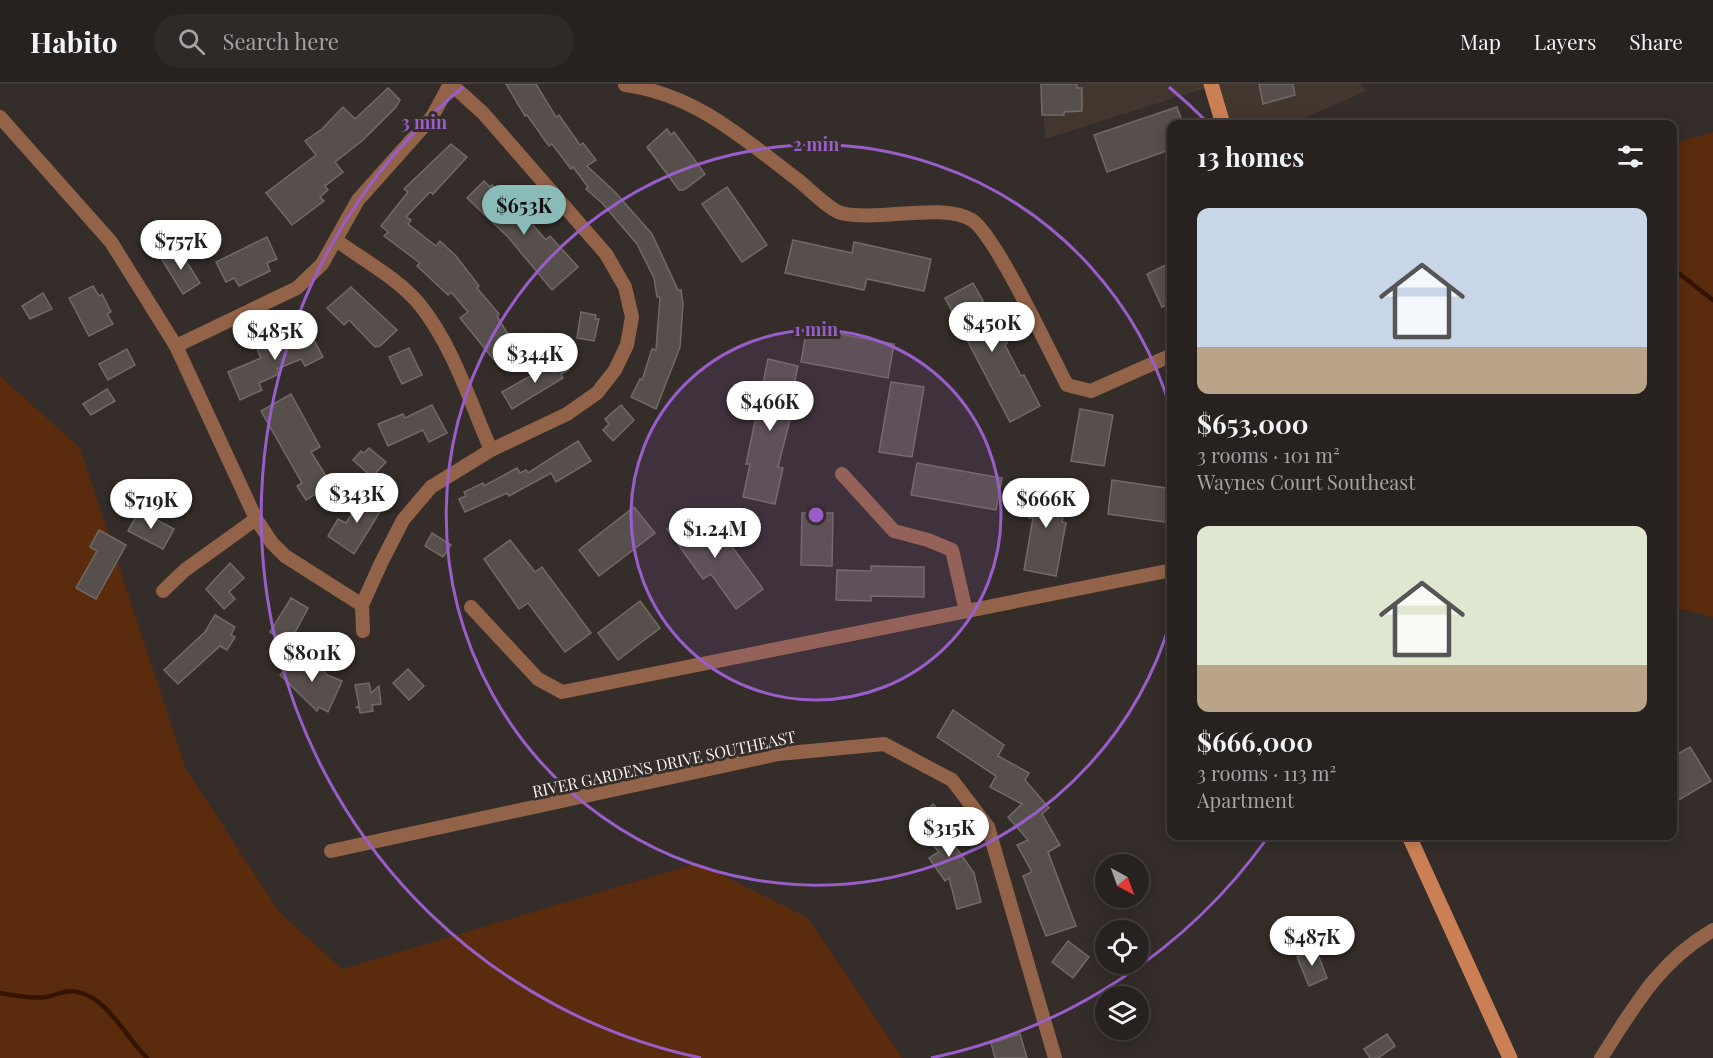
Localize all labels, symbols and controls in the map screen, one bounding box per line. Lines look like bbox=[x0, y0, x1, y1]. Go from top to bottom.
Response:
search box bbox=[154, 14, 574, 68]
text: Habito bbox=[30, 23, 118, 60]
icon: search bbox=[175, 25, 208, 58]
text: Search here bbox=[223, 26, 339, 56]
text: Map bbox=[1460, 27, 1501, 55]
text: Layers bbox=[1534, 27, 1596, 55]
text: Share bbox=[1629, 27, 1683, 55]
text: 3 min bbox=[401, 110, 447, 134]
text: 2 min bbox=[793, 132, 839, 156]
text: 13 homes bbox=[1197, 139, 1304, 174]
icon: filters bbox=[1614, 140, 1647, 173]
pin: $653K bbox=[482, 185, 566, 236]
text: $653K bbox=[496, 191, 552, 218]
pin: $757K bbox=[139, 220, 223, 271]
text: $757K bbox=[154, 226, 208, 253]
icon: home bbox=[1368, 247, 1476, 355]
pin: $450K bbox=[950, 302, 1034, 353]
text: $450K bbox=[963, 308, 1021, 335]
pin: $485K bbox=[233, 310, 317, 361]
text: $485K bbox=[247, 316, 303, 343]
text: 1 min bbox=[794, 317, 838, 341]
pin: $344K bbox=[493, 333, 577, 384]
text: $344K bbox=[507, 339, 563, 366]
pin: $466K bbox=[728, 381, 812, 432]
text: $466K bbox=[741, 387, 799, 414]
text: $653,000 bbox=[1197, 406, 1309, 441]
text: 3 rooms · 101 m² bbox=[1197, 441, 1340, 468]
text: Waynes Court Southeast bbox=[1197, 468, 1415, 495]
pin: $343K bbox=[315, 473, 399, 524]
pin: $666K bbox=[1004, 478, 1088, 529]
pin: $719K bbox=[109, 479, 193, 530]
text: $343K bbox=[329, 479, 385, 506]
text: $666K bbox=[1016, 484, 1076, 511]
text: $719K bbox=[124, 485, 178, 512]
centre of rings bbox=[806, 505, 826, 525]
pin: $1.24M bbox=[666, 508, 764, 559]
text: $1.24M bbox=[683, 514, 747, 541]
icon: home bbox=[1368, 565, 1476, 673]
pin: $801K bbox=[270, 632, 354, 683]
text: $801K bbox=[283, 638, 341, 665]
text: $666,000 bbox=[1197, 724, 1313, 759]
street label: RIVER GARDENS DRIVE SOUTHEAST bbox=[530, 725, 798, 802]
text: 3 rooms · 113 m² bbox=[1197, 759, 1336, 786]
text: Apartment bbox=[1197, 786, 1294, 813]
pin: $315K bbox=[907, 807, 991, 858]
text: $315K bbox=[923, 813, 975, 840]
north arrow bbox=[1095, 854, 1149, 908]
map controls bbox=[1095, 854, 1149, 1040]
pin: $487K bbox=[1270, 916, 1354, 967]
button: locate bbox=[1095, 920, 1149, 974]
text: $487K bbox=[1284, 922, 1340, 949]
button: layers bbox=[1095, 986, 1149, 1040]

